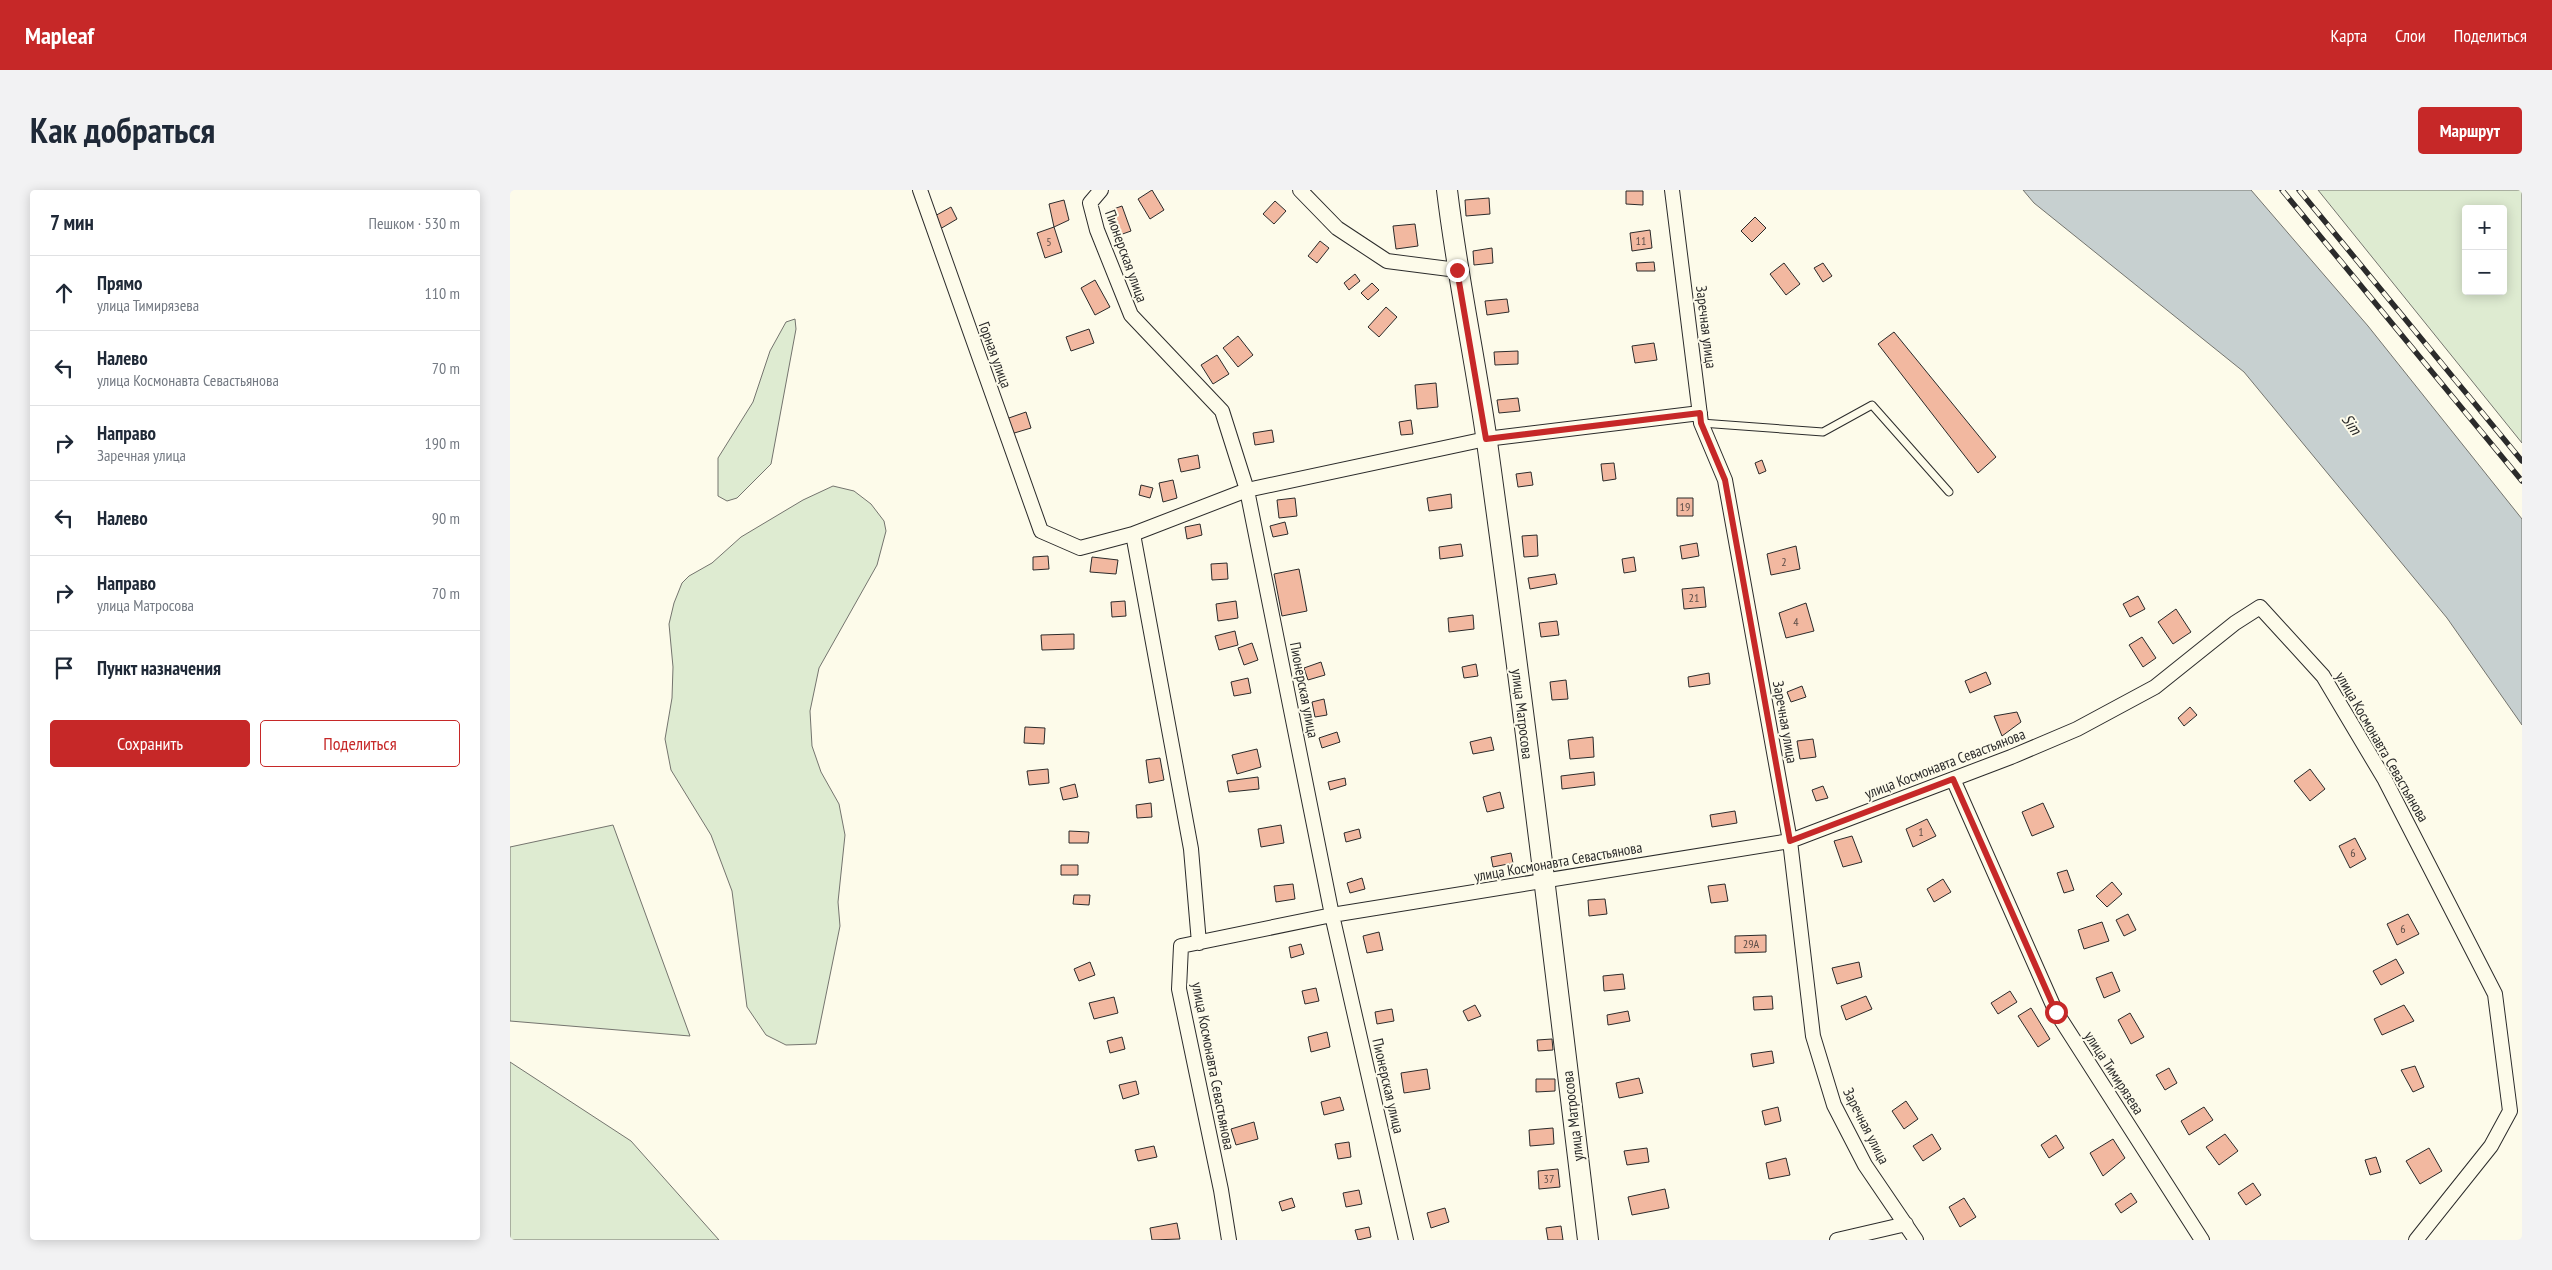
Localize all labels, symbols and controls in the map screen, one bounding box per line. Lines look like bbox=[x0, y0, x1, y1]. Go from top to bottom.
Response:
text: Mapleaf bbox=[25, 20, 94, 51]
text: Карта bbox=[2330, 24, 2367, 47]
text: Слои bbox=[2395, 24, 2426, 47]
text: Поделиться bbox=[2454, 24, 2527, 47]
text: Как добраться bbox=[30, 107, 215, 153]
button: Маршрут bbox=[2418, 107, 2522, 154]
map controls bbox=[2462, 205, 2507, 295]
button: + bbox=[2462, 205, 2507, 250]
street label: Пионерская улица bbox=[1101, 207, 1152, 305]
text: 7 мин bbox=[50, 209, 94, 236]
text: Пешком · 530 m bbox=[369, 213, 460, 233]
house number: 11 bbox=[1636, 233, 1646, 248]
house number: 5 bbox=[1046, 234, 1052, 249]
button: − bbox=[2462, 250, 2507, 295]
route end bbox=[1446, 259, 1469, 282]
text: Прямо bbox=[97, 271, 142, 295]
icon: ahead bbox=[50, 279, 78, 307]
text: 110 m bbox=[425, 283, 460, 303]
street label: Заречная улица bbox=[1692, 284, 1721, 369]
text: улица Тимирязева bbox=[97, 295, 199, 315]
street label: Горная улица bbox=[975, 319, 1016, 391]
text: Налево bbox=[97, 346, 148, 370]
icon: left bbox=[50, 354, 78, 382]
text: 70 m bbox=[432, 358, 460, 378]
text: улица Космонавта Севастьянова bbox=[97, 370, 279, 390]
water label: Sim bbox=[2338, 410, 2367, 440]
text: Направо bbox=[97, 421, 156, 445]
icon: right bbox=[50, 429, 78, 457]
text: 190 m bbox=[425, 433, 460, 453]
text: Заречная улица bbox=[97, 445, 186, 465]
house number: 19 bbox=[1680, 499, 1690, 514]
icon: left bbox=[50, 504, 78, 532]
text: Налево bbox=[97, 506, 148, 530]
text: 90 m bbox=[432, 508, 460, 528]
house number: 2 bbox=[1781, 554, 1787, 569]
text: Направо bbox=[97, 571, 156, 595]
icon: right bbox=[50, 579, 78, 607]
text: 70 m bbox=[432, 583, 460, 603]
house number: 21 bbox=[1689, 590, 1699, 605]
text: улица Матросова bbox=[97, 595, 194, 615]
house number: 4 bbox=[1793, 614, 1799, 629]
street label: Пионерская улица bbox=[1286, 640, 1323, 739]
icon: arrive bbox=[50, 654, 78, 682]
text: Пункт назначения bbox=[97, 656, 221, 680]
street label: улица Матросова bbox=[1508, 668, 1537, 760]
street label: улица Космонавта Севастьянова bbox=[2332, 668, 2433, 825]
street label: Заречная улица bbox=[1769, 679, 1802, 765]
button: Сохранить bbox=[50, 720, 250, 767]
button: Поделиться bbox=[260, 720, 460, 767]
street label: улица Космонавта Севастьянова bbox=[1862, 724, 2028, 803]
house number: 1 bbox=[1918, 824, 1924, 839]
street label: улица Космонавта Севастьянова bbox=[1472, 837, 1644, 886]
house number: 6 bbox=[2350, 845, 2356, 860]
house number: 6 bbox=[2400, 921, 2406, 936]
house number: 29А bbox=[1743, 936, 1760, 951]
street label: улица Космонавта Севастьянова bbox=[1188, 980, 1239, 1151]
route start bbox=[2045, 1001, 2068, 1024]
street label: улица Тимирязева bbox=[2080, 1027, 2148, 1118]
street label: Пионерская улица bbox=[1368, 1036, 1409, 1135]
street label: улица Матросова bbox=[1558, 1070, 1587, 1162]
street label: Заречная улица bbox=[1839, 1084, 1894, 1167]
house number: 37 bbox=[1544, 1171, 1554, 1186]

